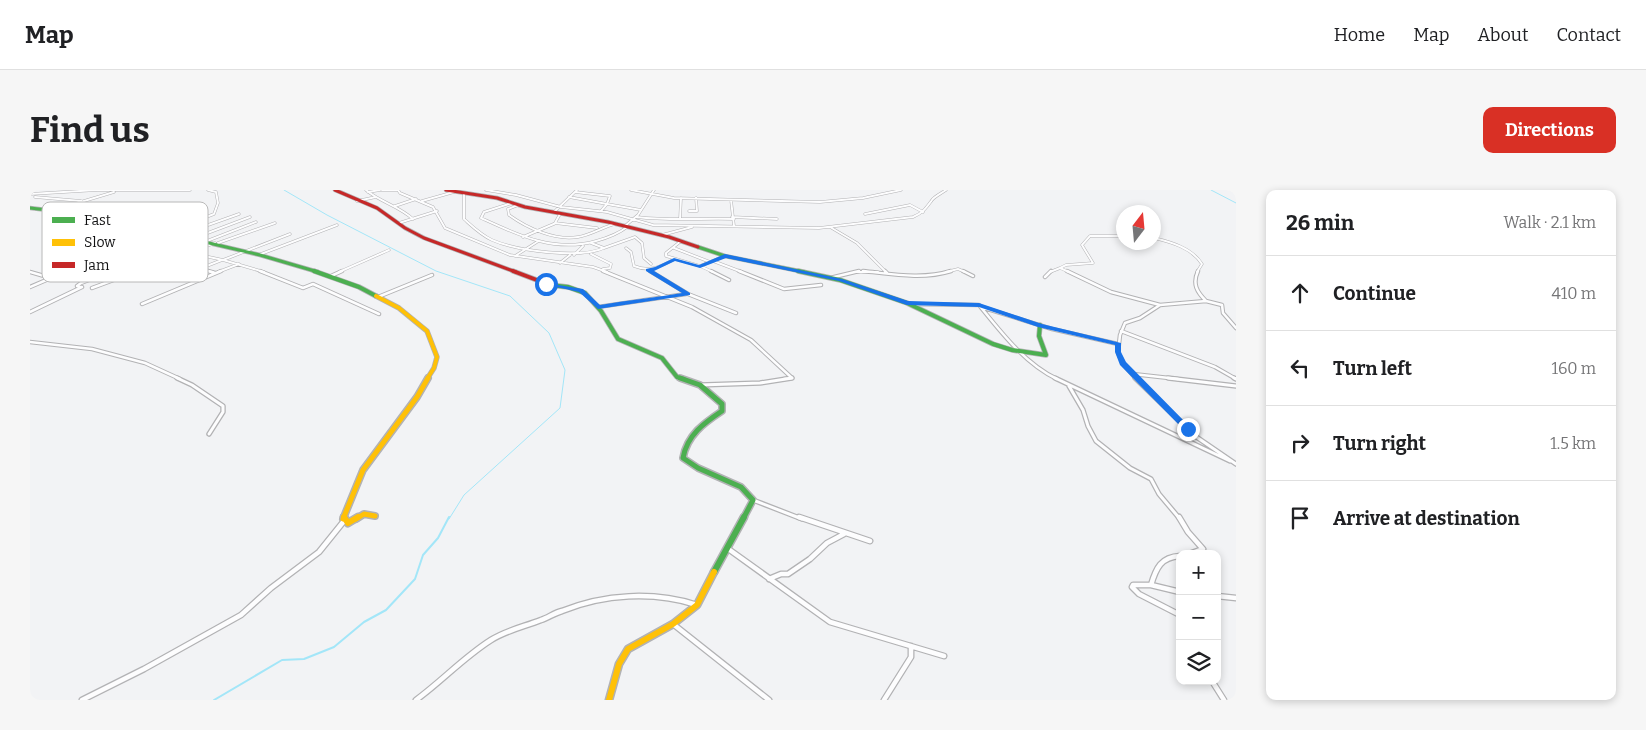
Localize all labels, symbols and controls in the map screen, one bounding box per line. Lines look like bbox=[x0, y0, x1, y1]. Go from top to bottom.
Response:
text: Map bbox=[25, 21, 74, 49]
text: Home bbox=[1334, 24, 1385, 46]
text: Map bbox=[1413, 24, 1449, 46]
text: About bbox=[1477, 24, 1528, 46]
text: Contact bbox=[1556, 24, 1621, 46]
button: Directions bbox=[1483, 107, 1616, 153]
text: Find us bbox=[30, 109, 150, 151]
legend bbox=[42, 202, 208, 282]
north arrow bbox=[1116, 205, 1161, 250]
text: 26 min bbox=[1286, 210, 1354, 236]
text: Fast bbox=[84, 212, 111, 229]
text: Walk · 2.1 km bbox=[1503, 213, 1596, 232]
text: Slow bbox=[84, 234, 116, 251]
text: Jam bbox=[83, 257, 110, 274]
route start bbox=[535, 273, 558, 296]
icon: ahead bbox=[1286, 279, 1314, 307]
text: Continue bbox=[1333, 282, 1416, 305]
text: 410 m bbox=[1551, 284, 1596, 303]
icon: left bbox=[1286, 354, 1314, 382]
text: Turn left bbox=[1333, 357, 1412, 380]
text: 160 m bbox=[1551, 359, 1596, 378]
route end bbox=[1177, 418, 1200, 441]
icon: right bbox=[1286, 429, 1314, 457]
text: Turn right bbox=[1333, 432, 1426, 455]
text: 1.5 km bbox=[1550, 434, 1596, 453]
icon: arrive bbox=[1286, 504, 1314, 532]
text: Arrive at destination bbox=[1333, 507, 1520, 530]
map controls bbox=[1176, 550, 1221, 685]
button: + bbox=[1176, 550, 1221, 595]
button: − bbox=[1176, 595, 1221, 640]
button: layers bbox=[1176, 640, 1221, 685]

